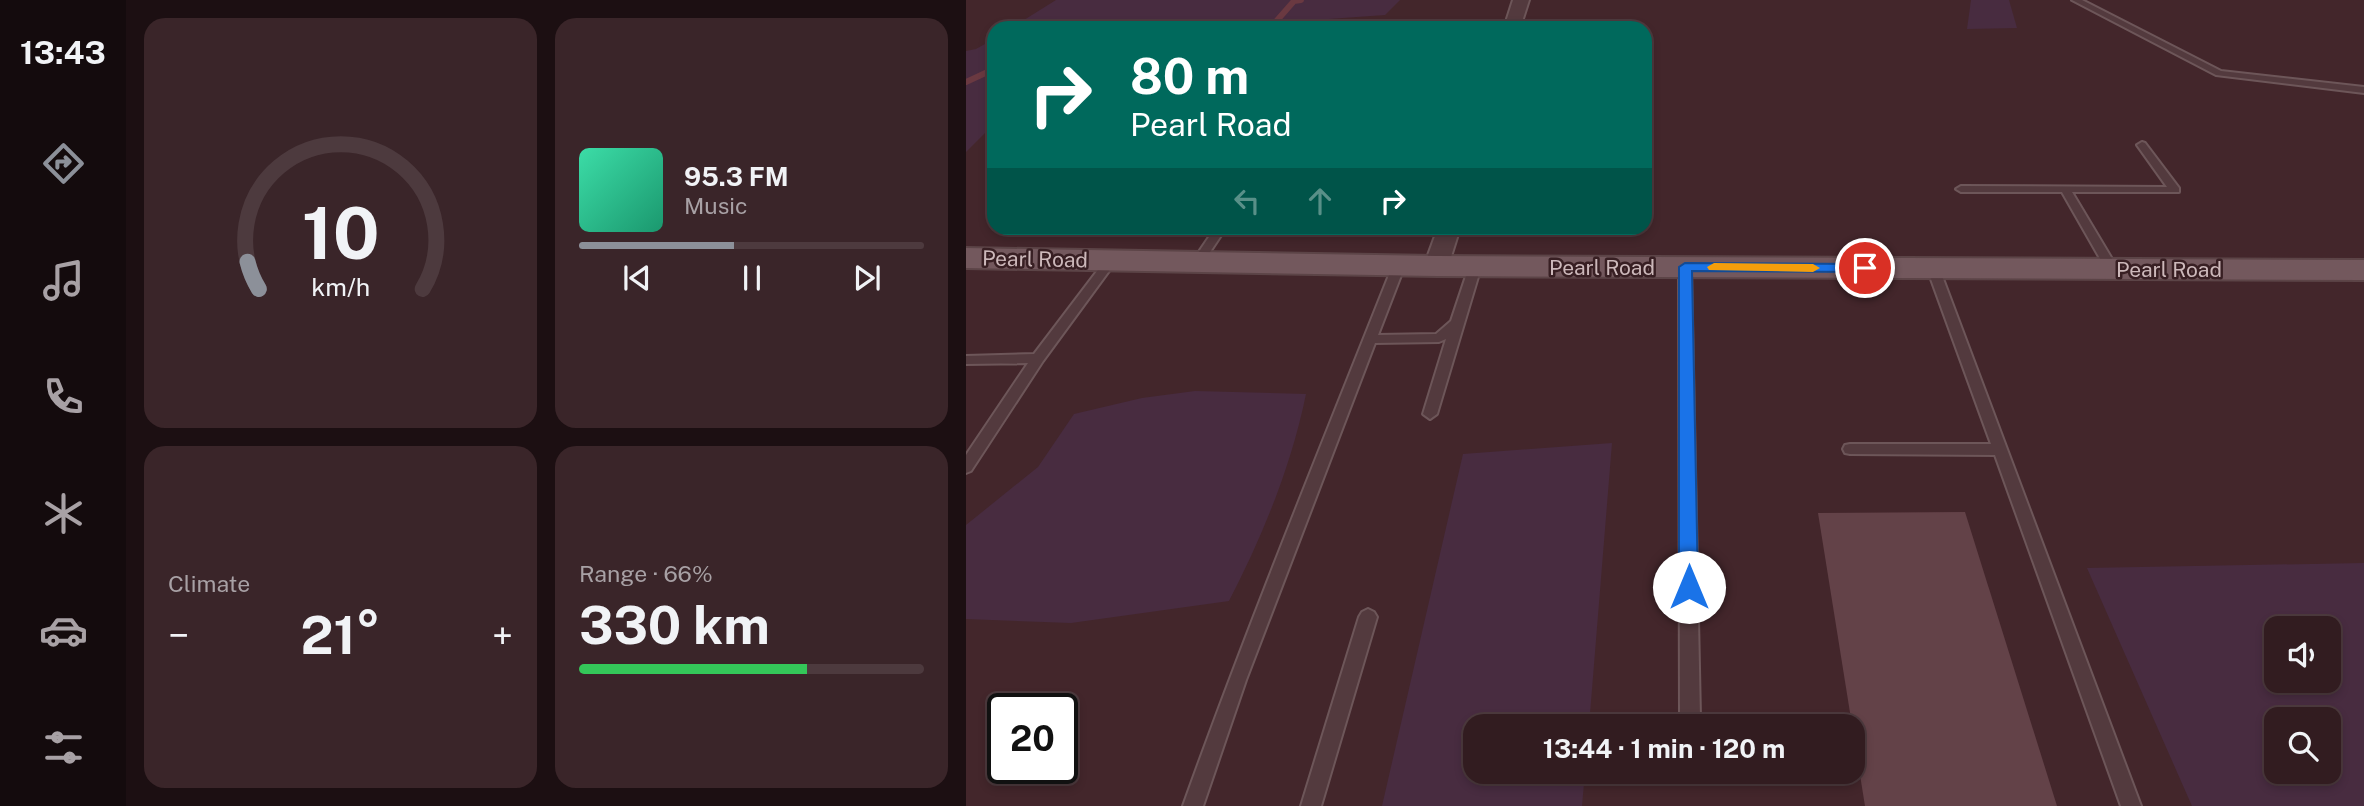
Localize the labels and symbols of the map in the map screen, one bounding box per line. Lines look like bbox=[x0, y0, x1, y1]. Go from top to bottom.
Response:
pin bbox=[1835, 238, 1895, 298]
street label: Pearl Road bbox=[982, 246, 1088, 272]
street label: Pearl Road bbox=[1549, 255, 1655, 280]
street label: Pearl Road bbox=[2116, 257, 2222, 282]
position arrow bbox=[1652, 550, 1726, 624]
speed limit sign: 20 bbox=[987, 693, 1078, 784]

